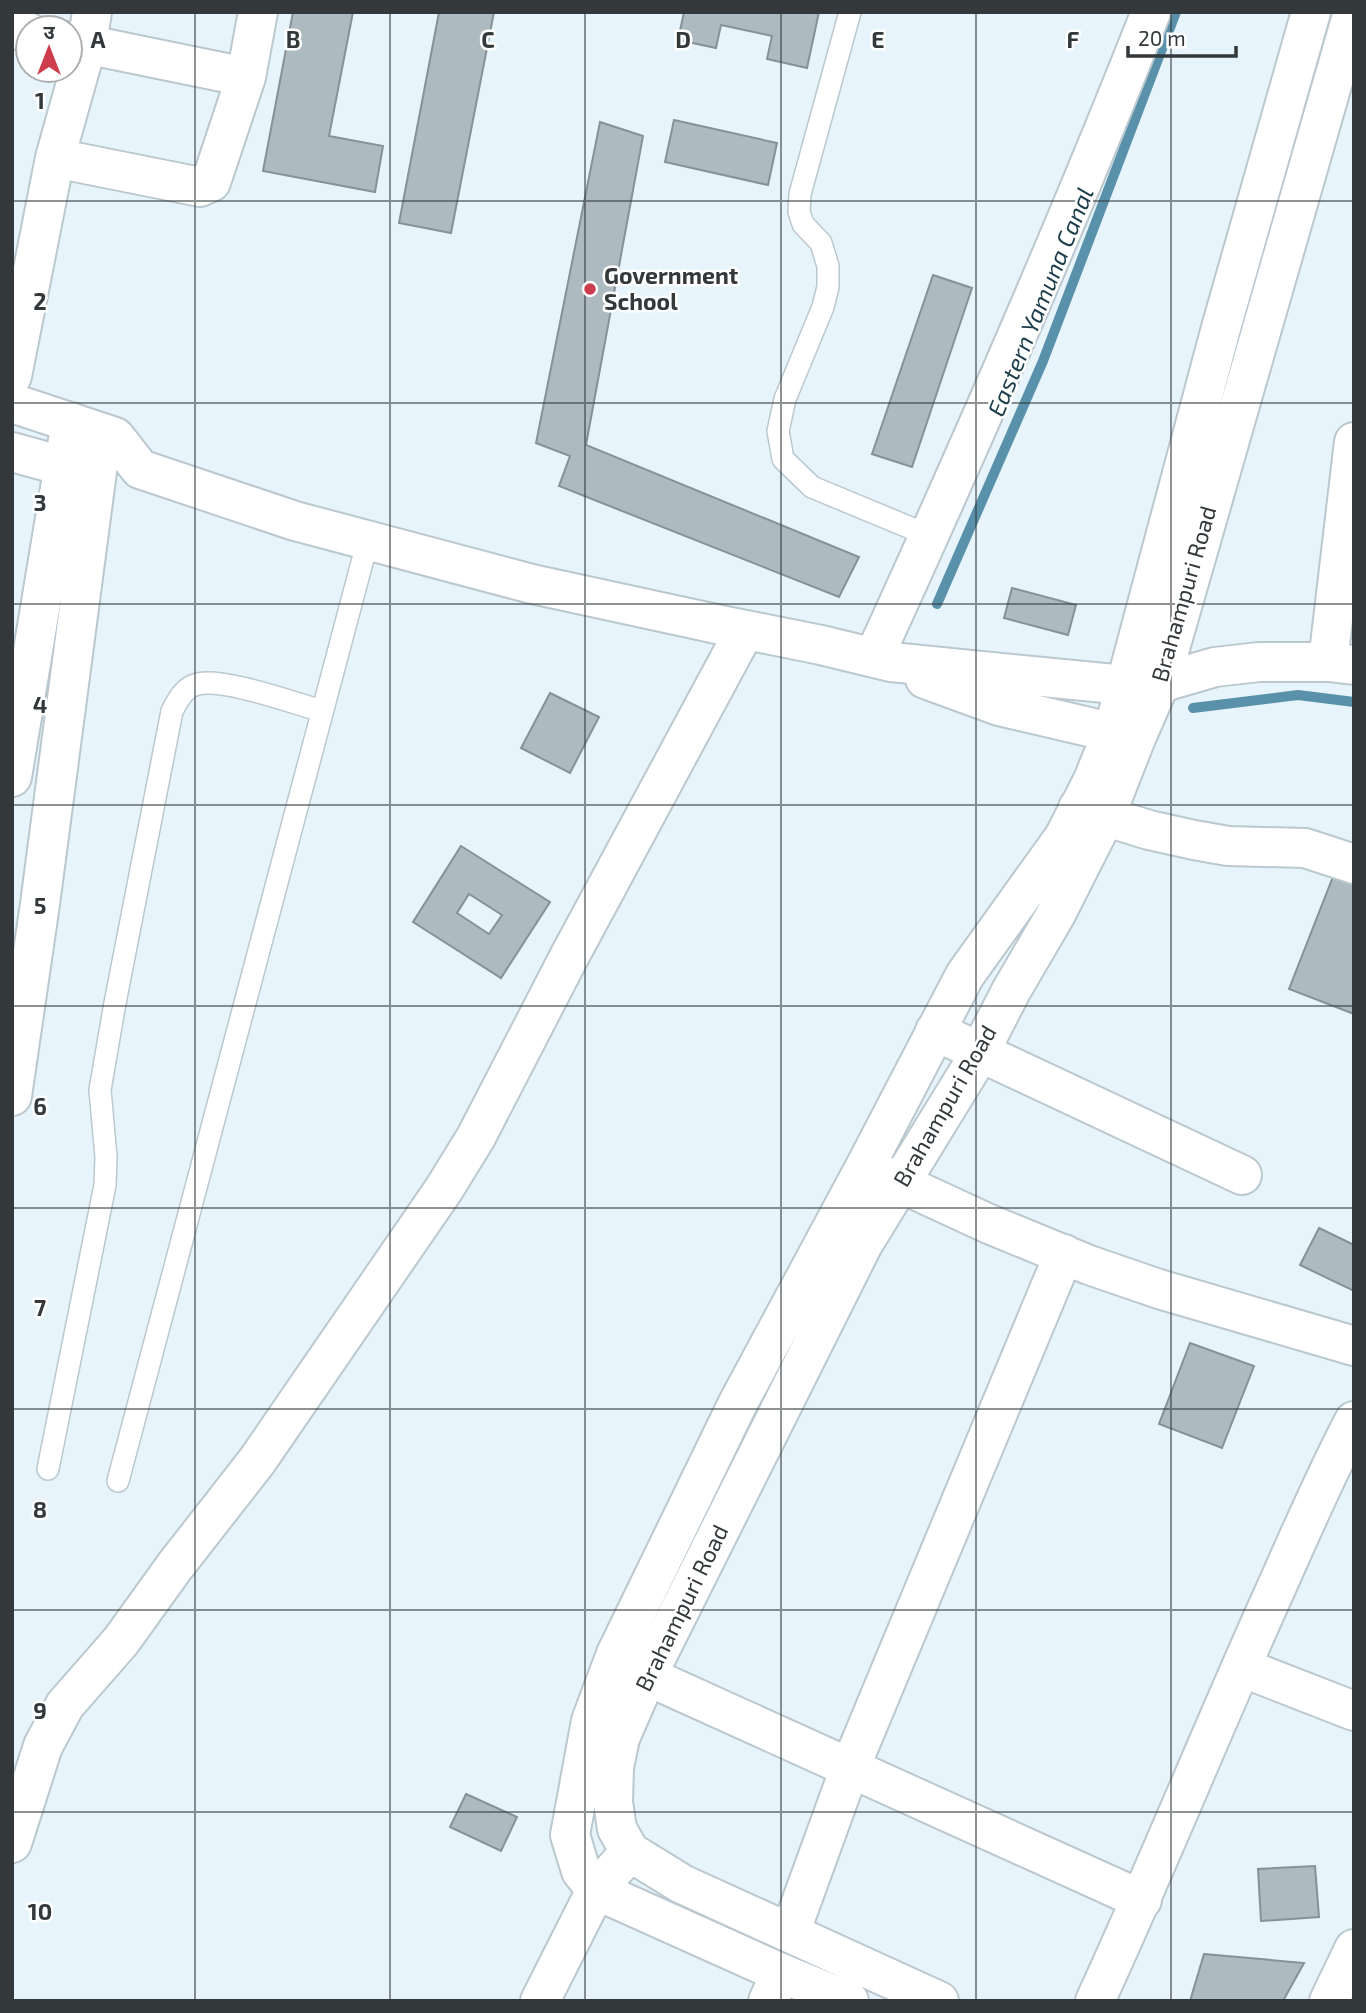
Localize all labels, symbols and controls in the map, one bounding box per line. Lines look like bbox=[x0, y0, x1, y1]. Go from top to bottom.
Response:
north arrow bbox=[14, 14, 84, 84]
scale bar bbox=[1128, 14, 1236, 58]
text: उ bbox=[43, 20, 55, 43]
text: A bbox=[90, 25, 106, 53]
text: B bbox=[286, 25, 300, 53]
text: C bbox=[481, 25, 495, 53]
text: D bbox=[675, 25, 691, 53]
text: E bbox=[871, 25, 885, 53]
text: F bbox=[1067, 25, 1080, 53]
text: 20 m bbox=[1138, 25, 1186, 50]
text: 1 bbox=[35, 86, 45, 114]
water label: Eastern Yamuna Canal bbox=[980, 183, 1099, 420]
place label: Government School bbox=[604, 261, 738, 315]
marker: Government School bbox=[582, 281, 598, 297]
text: 2 bbox=[33, 287, 47, 315]
text: 3 bbox=[33, 488, 47, 516]
street label: Brahampuri Road bbox=[1145, 503, 1222, 685]
text: 4 bbox=[33, 690, 47, 718]
text: 5 bbox=[34, 891, 46, 919]
street label: Brahampuri Road bbox=[887, 1020, 1002, 1191]
text: 6 bbox=[33, 1092, 47, 1120]
text: 7 bbox=[34, 1293, 46, 1321]
text: 8 bbox=[33, 1495, 47, 1523]
street label: Brahampuri Road bbox=[629, 1520, 734, 1695]
text: 9 bbox=[33, 1696, 47, 1724]
text: 10 bbox=[28, 1897, 52, 1925]

